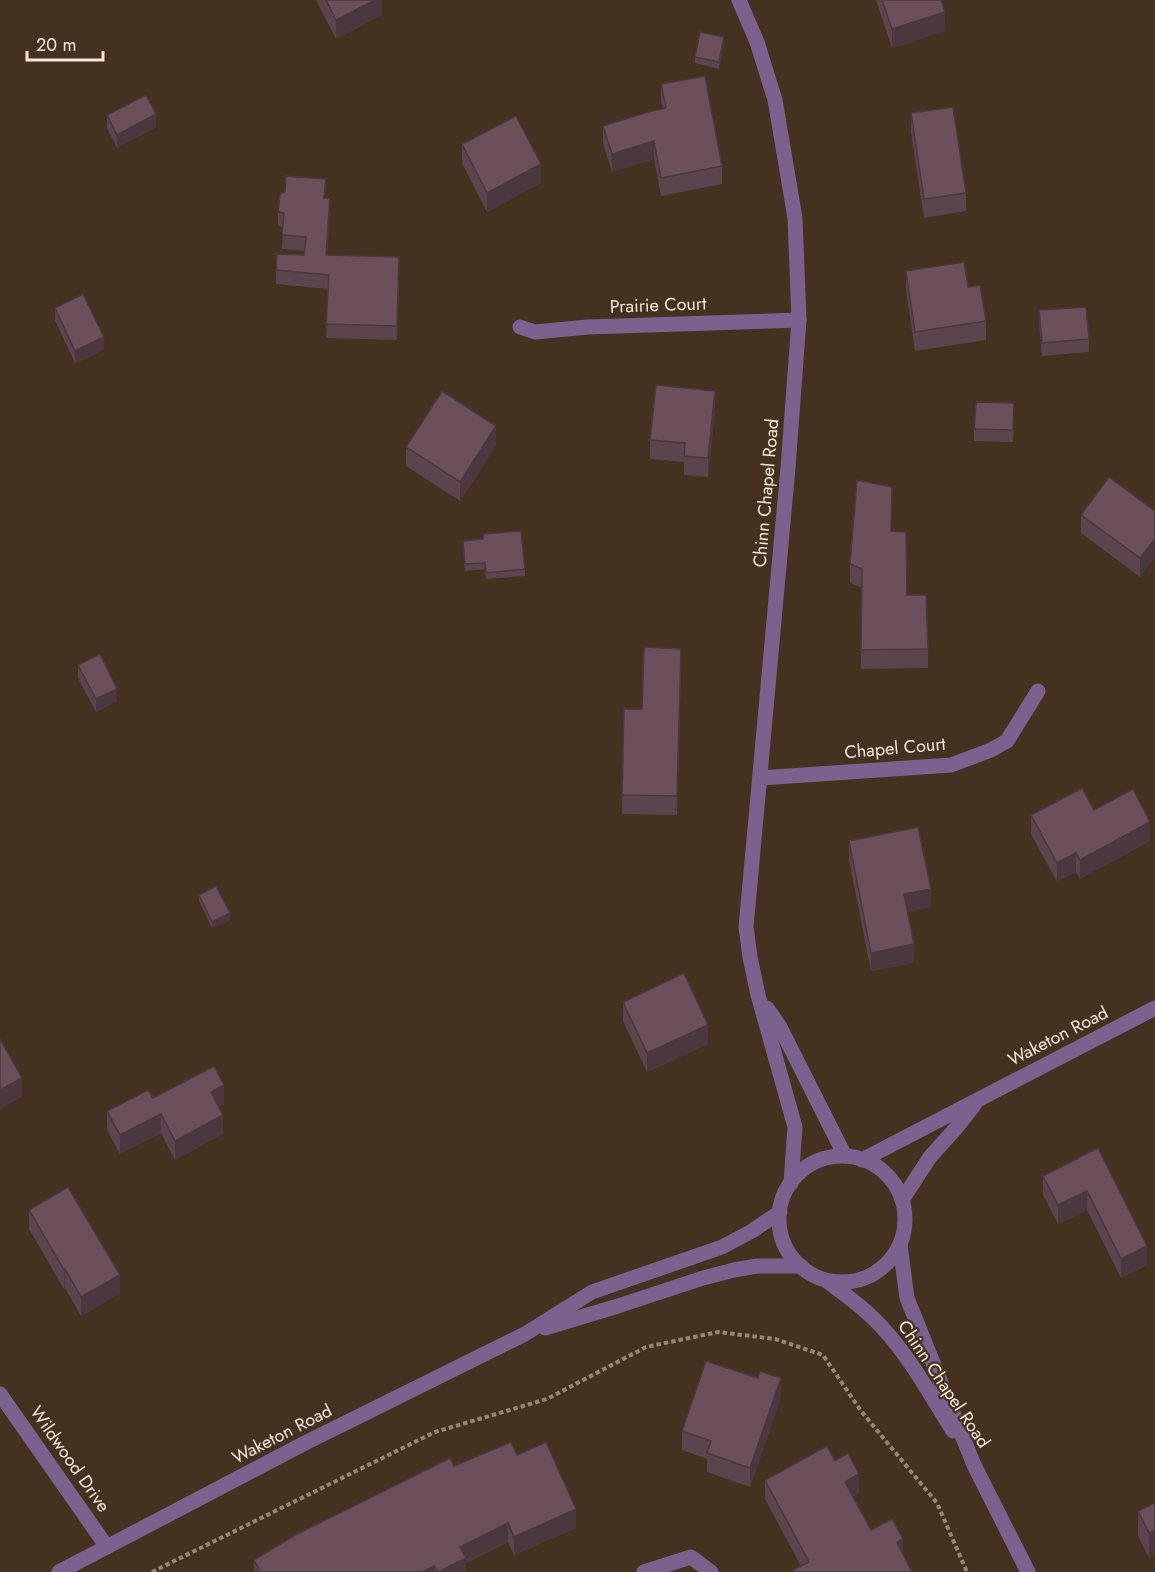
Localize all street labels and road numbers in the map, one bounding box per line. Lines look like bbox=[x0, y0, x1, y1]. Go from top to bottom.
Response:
street label: Prairie Court bbox=[609, 290, 707, 320]
street label: Chinn Chapel Road bbox=[747, 418, 785, 568]
street label: Chapel Court bbox=[843, 731, 947, 765]
street label: Waketon Road bbox=[1003, 1000, 1113, 1072]
street label: Chinn Chapel Road bbox=[892, 1315, 996, 1453]
street label: Waketon Road bbox=[227, 1398, 337, 1470]
street label: Wildwood Drive bbox=[24, 1401, 116, 1517]

